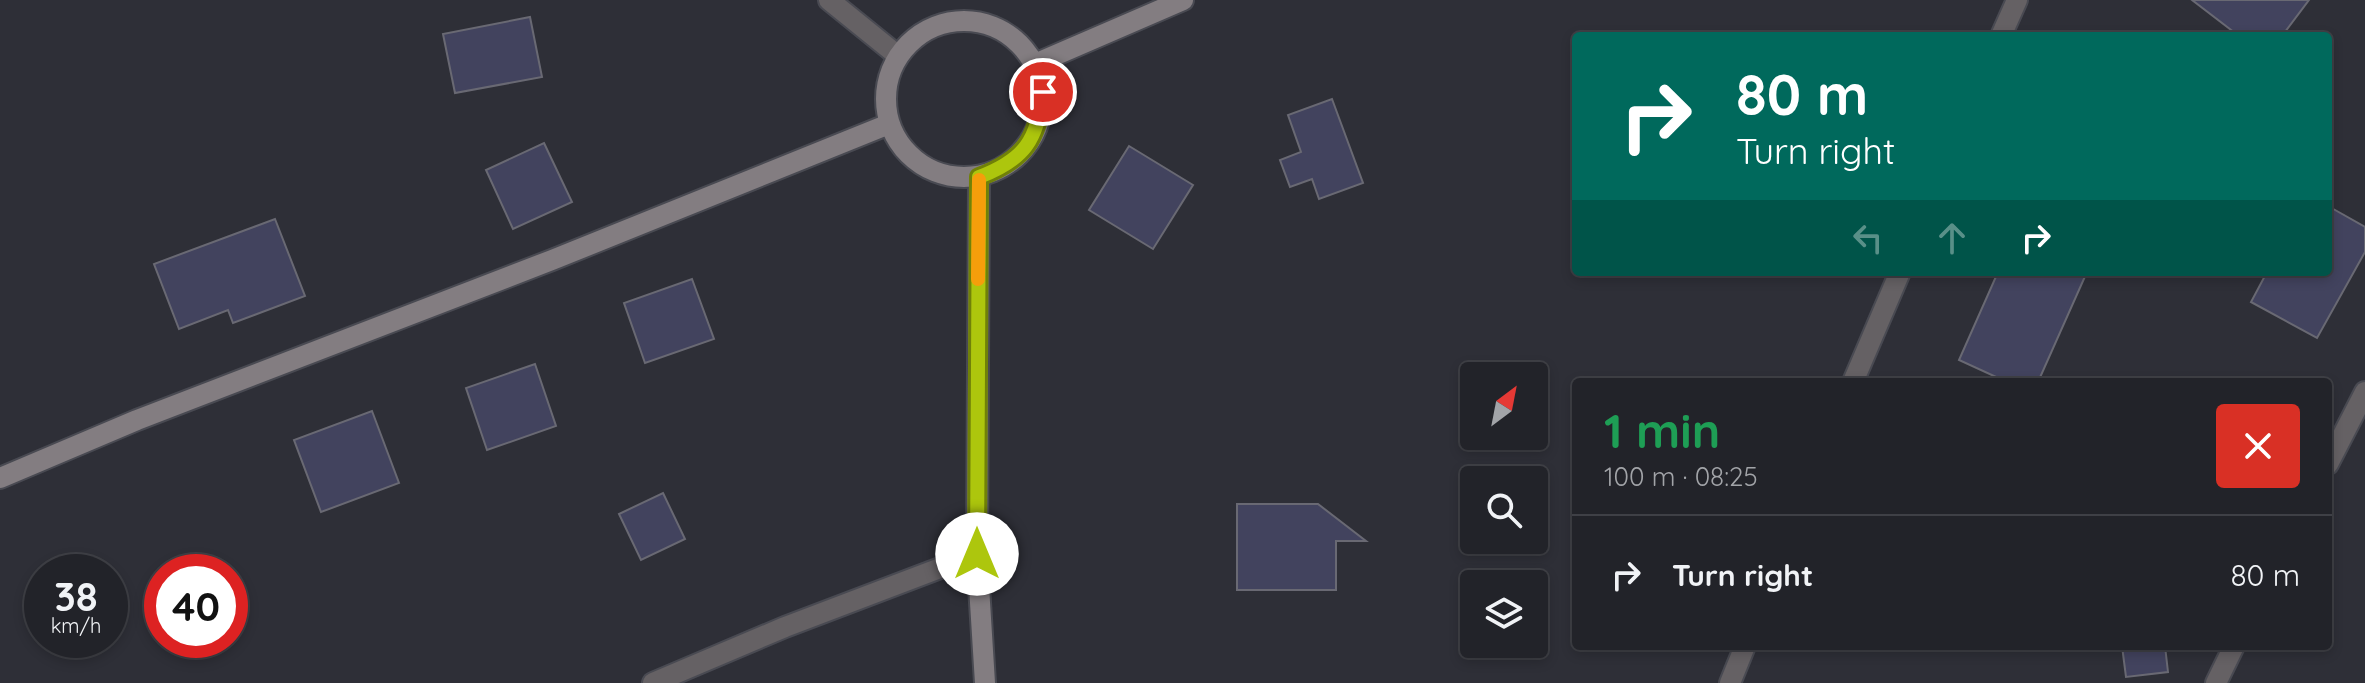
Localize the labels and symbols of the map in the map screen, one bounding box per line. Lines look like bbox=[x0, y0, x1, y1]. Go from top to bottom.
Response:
pin bbox=[1009, 58, 1077, 126]
north arrow bbox=[1460, 362, 1548, 450]
position arrow bbox=[935, 512, 1019, 596]
speed limit sign: 40 bbox=[144, 554, 248, 658]

